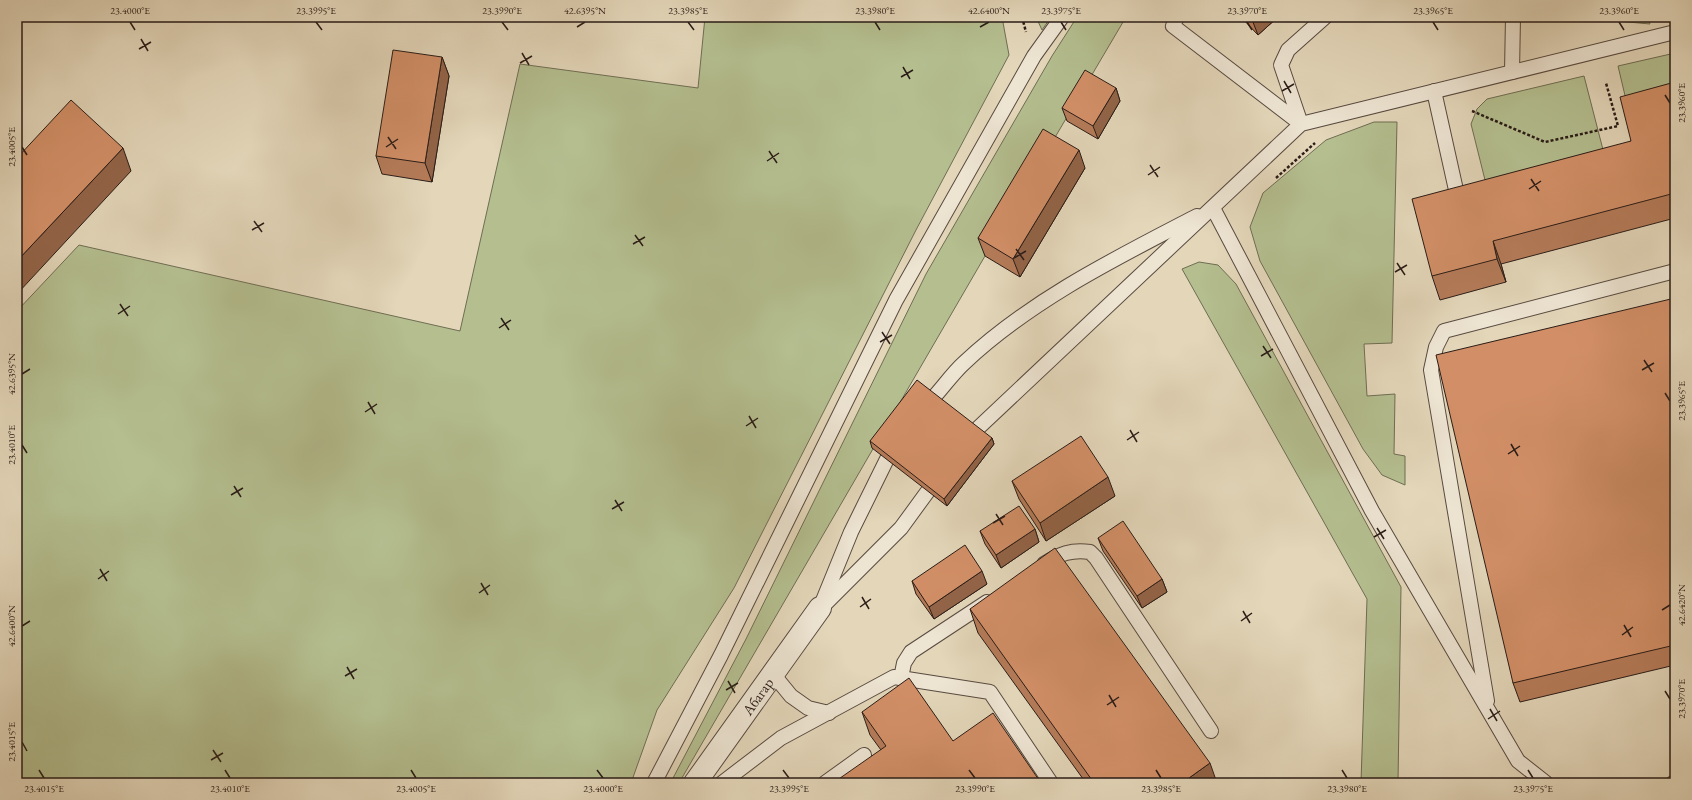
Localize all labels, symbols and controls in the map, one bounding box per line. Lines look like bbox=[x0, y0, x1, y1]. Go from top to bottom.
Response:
text: 23.4000°E bbox=[110, 4, 150, 17]
text: 23.3995°E bbox=[296, 4, 336, 17]
text: 23.3990°E bbox=[482, 4, 522, 17]
text: 42.6395°N bbox=[564, 4, 606, 17]
text: 23.3985°E bbox=[668, 4, 708, 17]
text: 23.3980°E bbox=[855, 4, 895, 17]
text: 42.6400°N bbox=[968, 4, 1010, 17]
text: 23.3975°E bbox=[1041, 4, 1081, 17]
text: 23.3970°E bbox=[1227, 4, 1267, 17]
text: 23.3965°E bbox=[1413, 4, 1453, 17]
text: 23.3960°E bbox=[1599, 4, 1639, 17]
text: 23.3960°E bbox=[1675, 83, 1688, 123]
text: 23.4005°E bbox=[5, 127, 18, 167]
text: 42.6395°N bbox=[5, 353, 18, 395]
text: 23.3965°E bbox=[1675, 381, 1688, 421]
text: 23.4010°E bbox=[5, 425, 18, 465]
text: 42.6420°N bbox=[1675, 584, 1688, 626]
text: 42.6400°N bbox=[5, 605, 18, 647]
street label: Абагар bbox=[737, 673, 777, 719]
text: 23.3970°E bbox=[1675, 679, 1688, 719]
text: 23.4015°E bbox=[5, 722, 18, 762]
text: 23.4015°E bbox=[24, 782, 64, 795]
text: 23.4010°E bbox=[210, 782, 250, 795]
text: 23.4005°E bbox=[396, 782, 436, 795]
text: 23.4000°E bbox=[583, 782, 623, 795]
text: 23.3995°E bbox=[769, 782, 809, 795]
text: 23.3990°E bbox=[955, 782, 995, 795]
text: 23.3985°E bbox=[1141, 782, 1181, 795]
text: 23.3980°E bbox=[1327, 782, 1367, 795]
text: 23.3975°E bbox=[1513, 782, 1553, 795]

